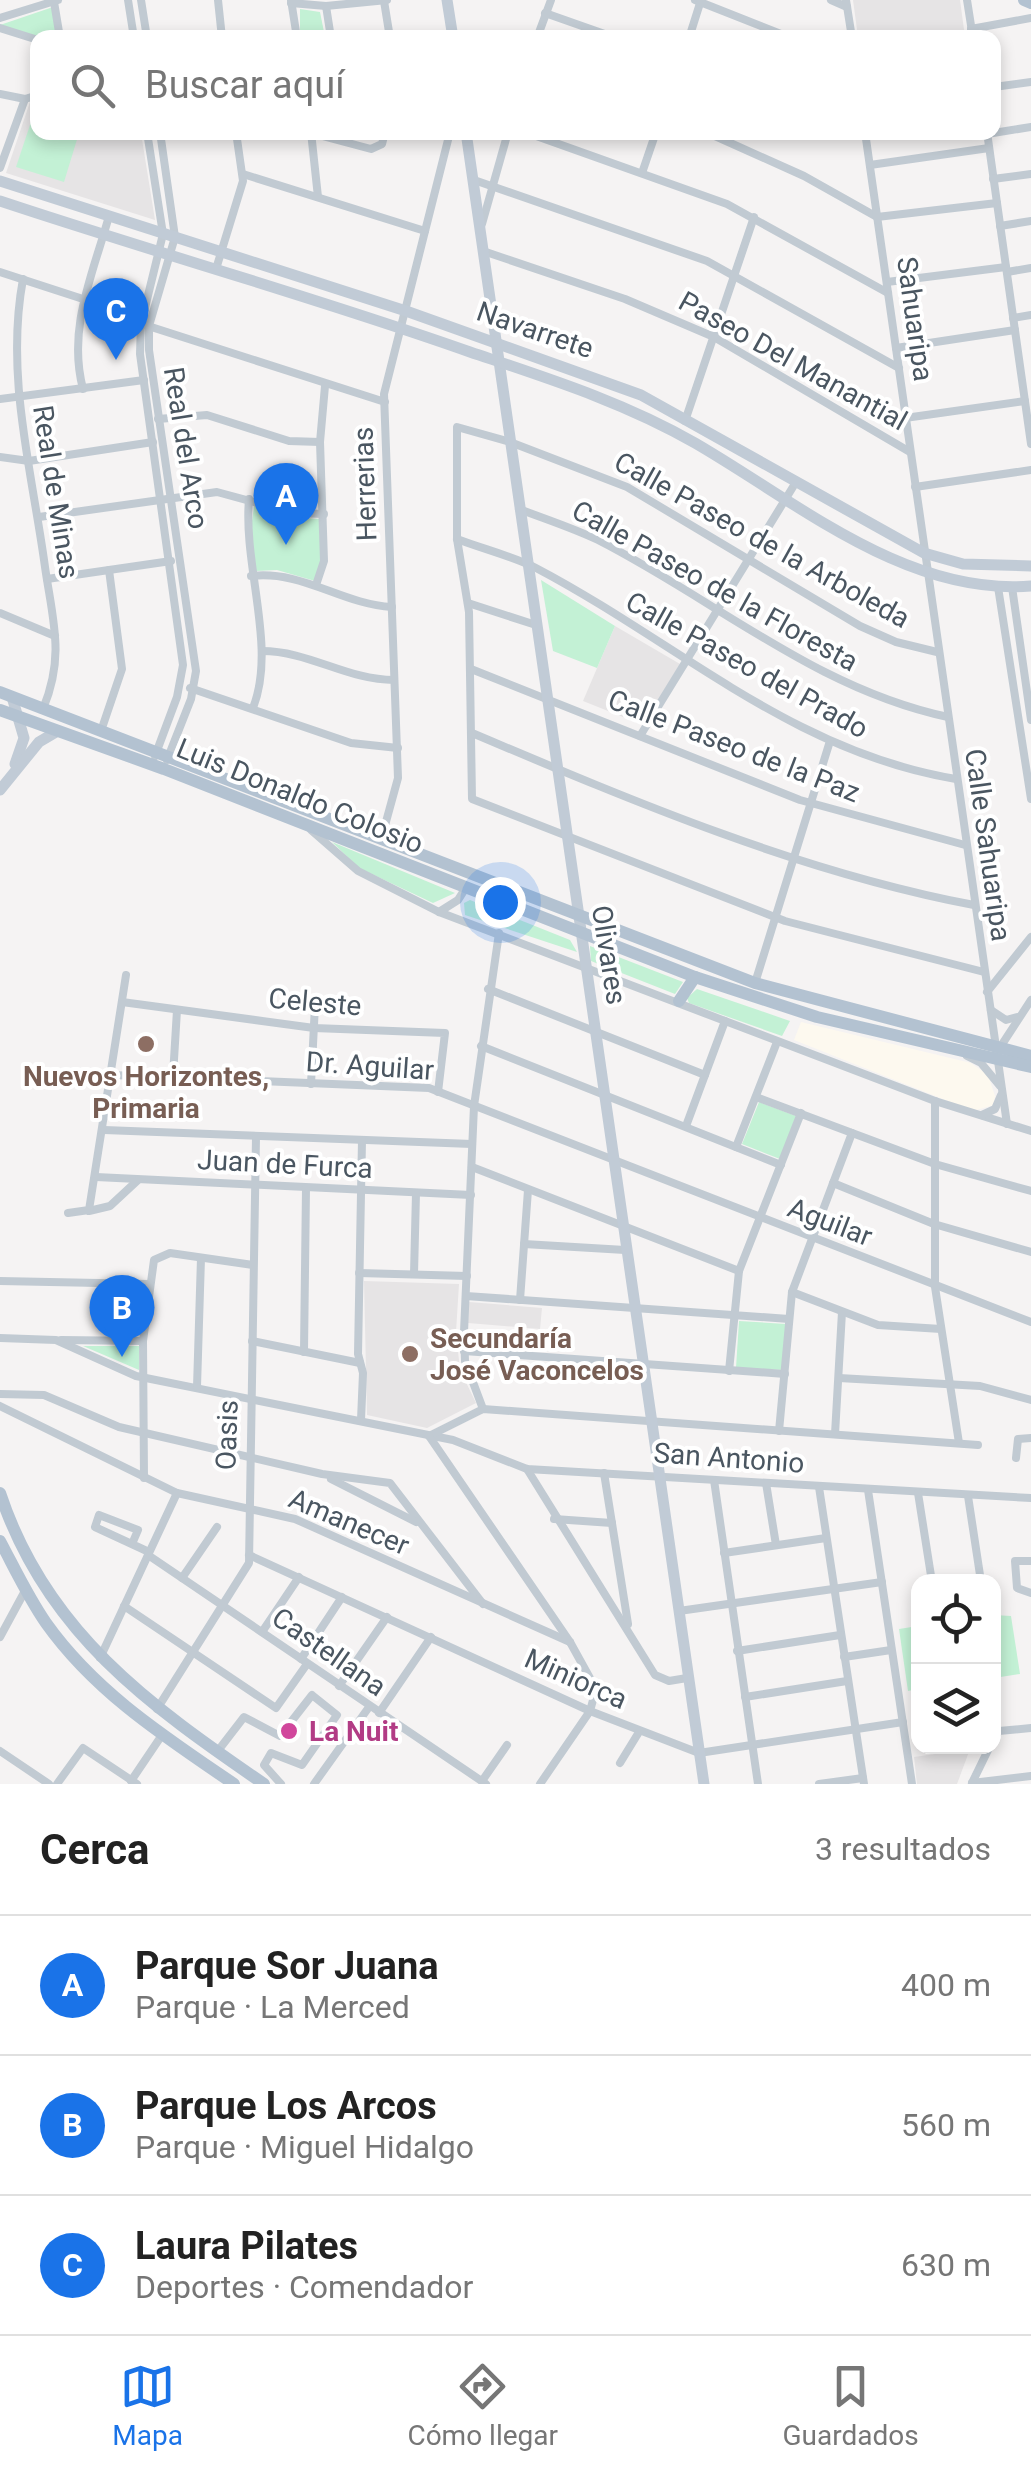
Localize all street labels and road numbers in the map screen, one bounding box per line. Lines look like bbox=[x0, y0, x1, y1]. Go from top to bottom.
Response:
street label: Sahuaripa bbox=[890, 255, 940, 383]
street label: Paseo Del Manantial bbox=[673, 285, 913, 437]
street label: Navarrete bbox=[472, 295, 598, 365]
street label: Real del Arco bbox=[157, 365, 215, 531]
street label: Real de Minas bbox=[26, 403, 86, 581]
street label: Herrerias bbox=[347, 426, 383, 542]
street label: Calle Paseo de la Arboleda bbox=[609, 445, 915, 635]
street label: Calle Paseo de la Floresta bbox=[566, 494, 864, 678]
street label: Calle Paseo del Prado bbox=[620, 585, 874, 745]
street label: Calle Paseo de la Paz bbox=[603, 683, 865, 809]
street label: Luis Donaldo Colosio bbox=[172, 731, 428, 861]
street label: Calle Sahuaripa bbox=[958, 747, 1018, 943]
street label: Olivares bbox=[585, 903, 633, 1007]
street label: Celeste bbox=[267, 982, 363, 1022]
street label: Dr. Aguilar bbox=[305, 1045, 436, 1087]
street label: Juan de Furca bbox=[196, 1143, 374, 1185]
street label: Aguilar bbox=[783, 1191, 877, 1253]
street label: Oasis bbox=[209, 1399, 245, 1471]
street label: San Antonio bbox=[652, 1436, 806, 1480]
street label: Amanecer bbox=[284, 1482, 415, 1562]
street label: Castellana bbox=[266, 1601, 392, 1703]
street label: Miniorca bbox=[520, 1642, 632, 1716]

